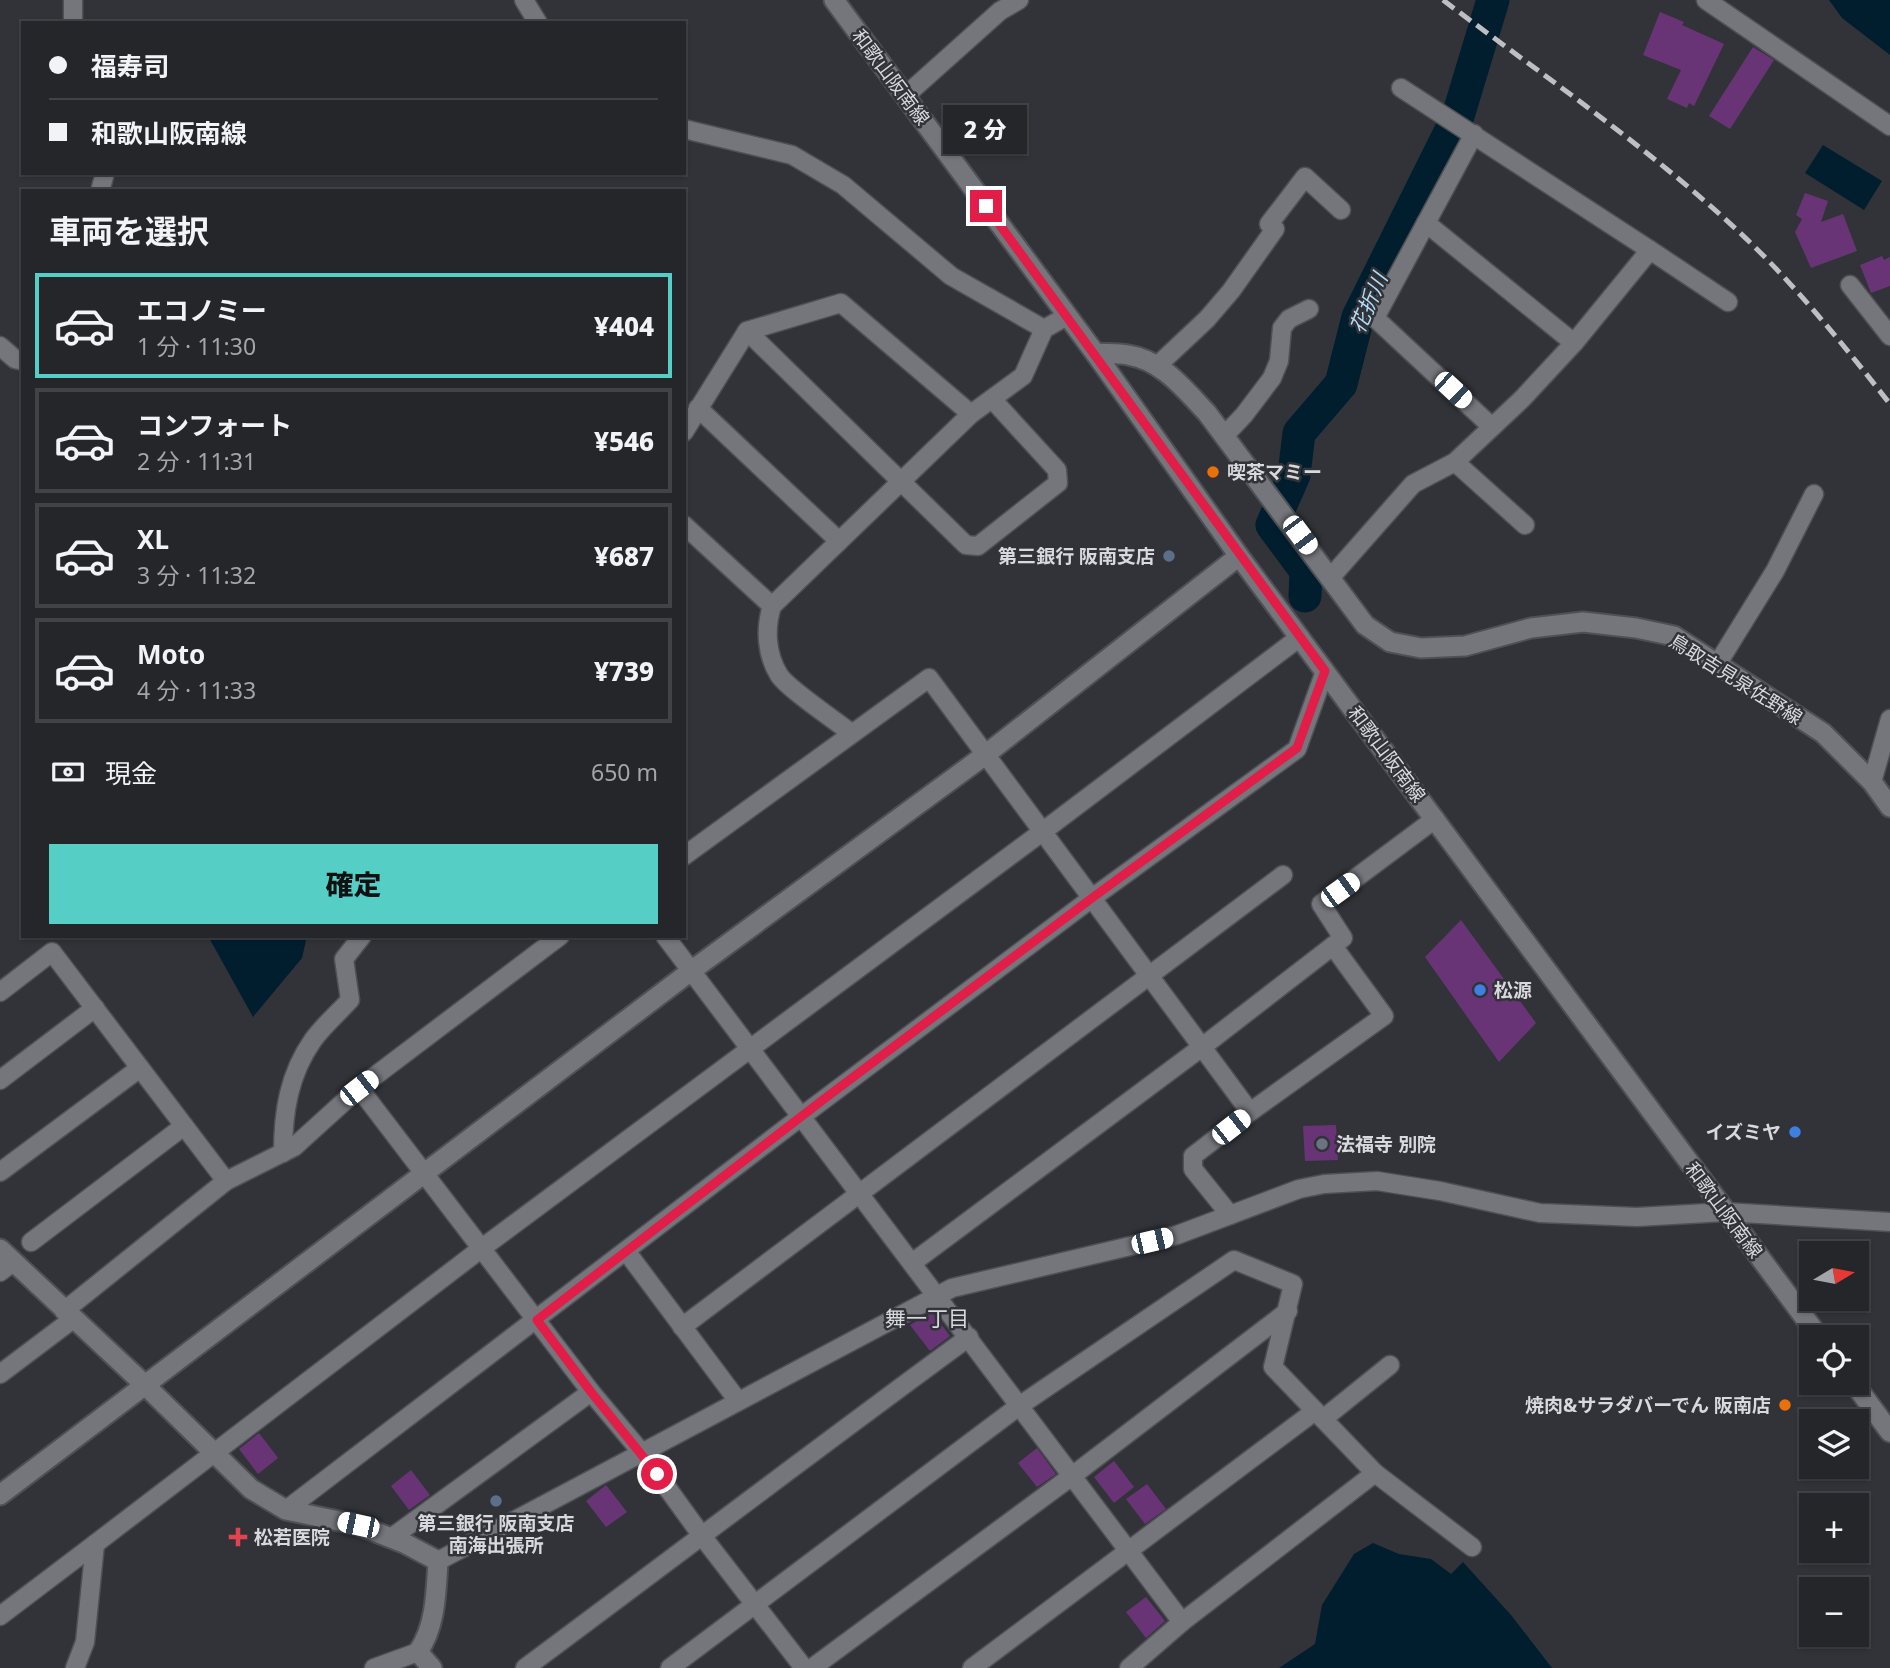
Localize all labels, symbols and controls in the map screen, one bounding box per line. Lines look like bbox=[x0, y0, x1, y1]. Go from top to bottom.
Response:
street label: 和歌山阪南線 bbox=[846, 24, 936, 130]
text: 福寿司 bbox=[91, 48, 169, 84]
callout: 2 分 bbox=[944, 104, 1028, 154]
text: 2 分 bbox=[964, 113, 1006, 145]
text: 和歌山阪南線 bbox=[91, 115, 247, 151]
route end bbox=[970, 190, 1002, 222]
text: 車両を選択 bbox=[49, 209, 209, 252]
water label: 花折川 bbox=[1343, 267, 1394, 337]
text: エコノミー bbox=[137, 292, 267, 328]
icon: car bbox=[53, 294, 116, 357]
text: ¥404 bbox=[594, 308, 654, 344]
text: 1 分 · 11:30 bbox=[137, 330, 256, 362]
car bbox=[1431, 368, 1476, 412]
text: コンフォート bbox=[137, 407, 292, 443]
icon: car bbox=[53, 409, 116, 472]
text: ¥546 bbox=[594, 423, 654, 459]
text: 2 分 · 11:31 bbox=[137, 445, 256, 477]
place label: 喫茶マミー bbox=[1227, 459, 1322, 485]
marker: 喫茶マミー bbox=[1205, 464, 1221, 480]
car bbox=[1279, 512, 1322, 558]
text: XL bbox=[137, 521, 169, 557]
icon: car bbox=[53, 524, 116, 587]
text: ¥687 bbox=[594, 538, 654, 574]
place label: 第三銀行 阪南支店 bbox=[998, 543, 1155, 569]
marker: 第三銀行 阪南支店 bbox=[1161, 548, 1177, 564]
text: 3 分 · 11:32 bbox=[137, 559, 256, 591]
street label: 鳥取吉見泉佐野線 bbox=[1665, 628, 1807, 730]
text: Moto bbox=[137, 636, 205, 672]
icon: car bbox=[53, 639, 116, 702]
text: ¥739 bbox=[594, 653, 654, 689]
text: 4 分 · 11:33 bbox=[137, 674, 256, 706]
street label: 和歌山阪南線 bbox=[1342, 701, 1432, 807]
icon: cash bbox=[49, 753, 87, 791]
text: 現金 bbox=[105, 755, 157, 791]
text: 650 m bbox=[591, 756, 658, 788]
button: 確定 bbox=[49, 844, 658, 924]
car bbox=[1317, 869, 1364, 911]
place label: 松源 bbox=[1494, 977, 1532, 1003]
marker: 松源 bbox=[1472, 982, 1488, 998]
car bbox=[336, 1067, 383, 1109]
car bbox=[1208, 1106, 1255, 1148]
place label: イズミヤ bbox=[1706, 1119, 1781, 1145]
marker: イズミヤ bbox=[1787, 1124, 1803, 1140]
place label: 法福寺 別院 bbox=[1336, 1131, 1436, 1157]
marker: 法福寺 別院 bbox=[1314, 1136, 1330, 1152]
street label: 和歌山阪南線 bbox=[1679, 1157, 1769, 1263]
car bbox=[1130, 1226, 1175, 1256]
north arrow bbox=[1799, 1241, 1869, 1311]
map controls bbox=[1799, 1241, 1869, 1647]
district label: 舞一丁目 bbox=[885, 1304, 969, 1332]
button: locate bbox=[1799, 1325, 1869, 1395]
place label: 焼肉&サラダバーでん 阪南店 bbox=[1525, 1392, 1771, 1418]
marker: 焼肉&サラダバーでん 阪南店 bbox=[1777, 1397, 1793, 1413]
button: layers bbox=[1799, 1409, 1869, 1479]
route start bbox=[641, 1458, 673, 1490]
marker: 第三銀行 阪南支店 南海出張所 bbox=[488, 1493, 504, 1509]
button: + bbox=[1799, 1493, 1869, 1563]
car bbox=[336, 1510, 381, 1540]
place label: 第三銀行 阪南支店 南海出張所 bbox=[418, 1510, 574, 1558]
place label: 松若医院 bbox=[254, 1524, 330, 1550]
marker: 松若医院 bbox=[228, 1527, 248, 1547]
button: − bbox=[1799, 1577, 1869, 1647]

